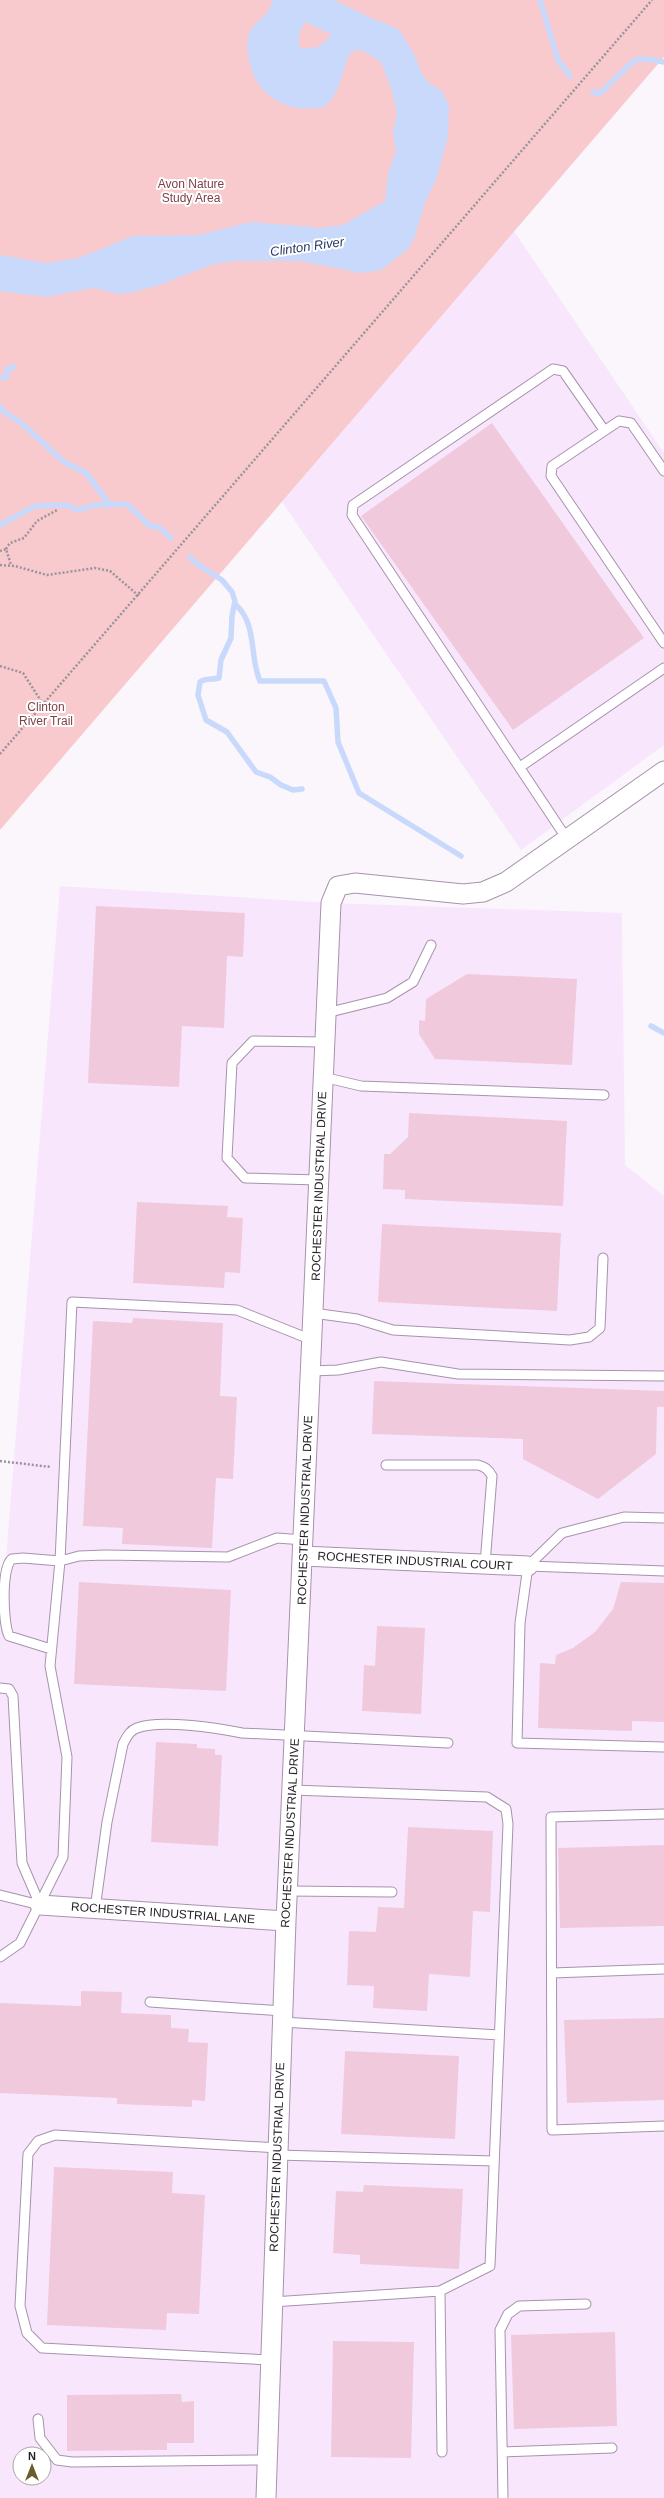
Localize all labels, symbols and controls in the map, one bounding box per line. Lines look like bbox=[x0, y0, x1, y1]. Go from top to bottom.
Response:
park label: Avon Nature Study Area bbox=[158, 177, 225, 205]
water label: Clinton River bbox=[269, 234, 346, 259]
park label: Clinton River Trail bbox=[19, 700, 73, 728]
street label: ROCHESTER INDUSTRIAL DRIVE bbox=[309, 1091, 329, 1281]
street label: ROCHESTER INDUSTRIAL DRIVE bbox=[295, 1415, 315, 1605]
street label: ROCHESTER INDUSTRIAL COURT bbox=[317, 1549, 514, 1573]
street label: ROCHESTER INDUSTRIAL DRIVE bbox=[278, 1738, 302, 1928]
street label: ROCHESTER INDUSTRIAL LANE bbox=[71, 1900, 255, 1926]
street label: ROCHESTER INDUSTRIAL DRIVE bbox=[267, 2062, 287, 2252]
north arrow bbox=[12, 2446, 52, 2486]
text: N bbox=[28, 2450, 36, 2462]

